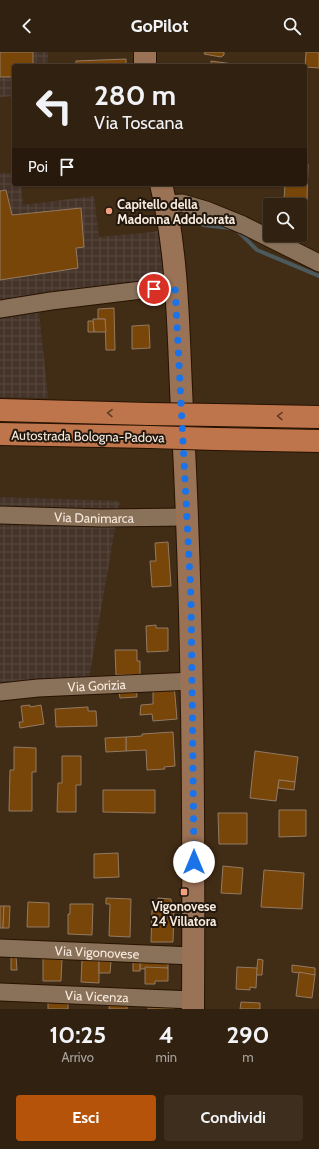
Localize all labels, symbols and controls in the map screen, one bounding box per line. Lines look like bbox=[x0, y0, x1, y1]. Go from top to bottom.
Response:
icon: back bbox=[16, 15, 38, 37]
text: GoPilot bbox=[131, 15, 188, 37]
icon: search bbox=[281, 15, 303, 37]
text: 280 m bbox=[94, 78, 176, 112]
icon: left bbox=[28, 80, 80, 132]
text: Via Toscana bbox=[94, 112, 183, 134]
icon: arrive bbox=[56, 156, 78, 178]
text: Poi bbox=[28, 158, 48, 176]
place label: Capitello della Madonna Addolorata bbox=[117, 196, 236, 227]
map controls bbox=[263, 198, 307, 242]
button: search bbox=[263, 198, 307, 242]
marker: Capitello della Madonna Addolorata bbox=[104, 206, 114, 216]
pin bbox=[137, 272, 171, 306]
icon: arrive bbox=[143, 278, 165, 300]
one-way arrow bbox=[107, 408, 113, 417]
one-way arrow bbox=[277, 412, 283, 420]
street label: Autostrada Bologna-Padova bbox=[11, 427, 166, 445]
street label: Via Danimarca bbox=[54, 509, 135, 526]
street label: Via Gorizia bbox=[67, 676, 127, 695]
position arrow bbox=[173, 841, 215, 883]
marker: Vigonovese 24 Villatora bbox=[179, 887, 189, 897]
place label: Vigonovese 24 Villatora bbox=[152, 898, 217, 929]
street label: Via Vigonovese bbox=[54, 942, 140, 962]
street label: Via Vicenza bbox=[65, 987, 130, 1005]
text: 10:25 bbox=[49, 1020, 106, 1049]
text: 4 bbox=[159, 1020, 174, 1049]
text: 290 bbox=[226, 1020, 270, 1049]
text: Arrivo bbox=[62, 1049, 94, 1065]
text: min bbox=[156, 1049, 177, 1065]
text: m bbox=[242, 1049, 254, 1065]
button: Esci bbox=[16, 1095, 156, 1141]
button: Condividi bbox=[164, 1095, 303, 1141]

